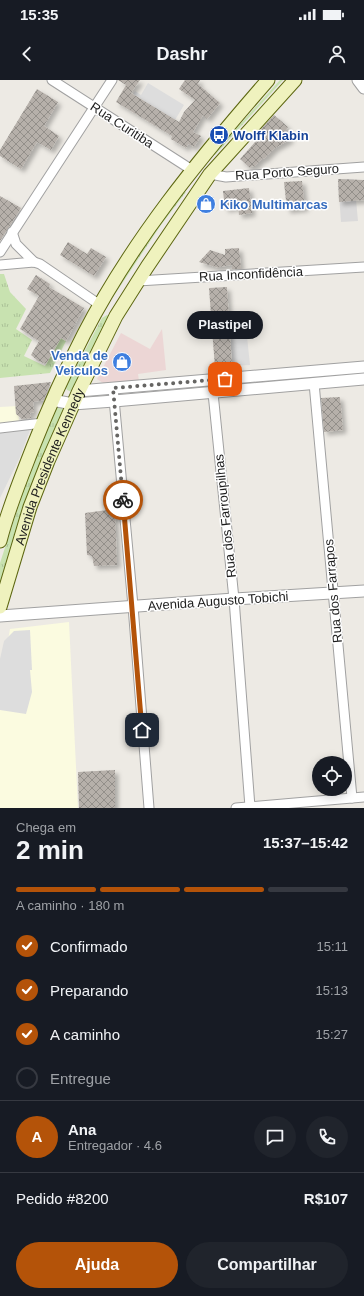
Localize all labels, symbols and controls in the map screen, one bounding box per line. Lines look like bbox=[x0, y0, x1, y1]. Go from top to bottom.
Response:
text: 15:35 bbox=[20, 6, 58, 23]
icon: back bbox=[16, 43, 38, 65]
icon: person bbox=[326, 43, 348, 65]
text: Dashr bbox=[156, 44, 208, 64]
street label: Rua Curitiba bbox=[88, 99, 157, 151]
bus stop icon: Wolff Klabin bbox=[208, 124, 230, 146]
place label: Wolff Klabin bbox=[233, 128, 309, 143]
street label: Rua Porto Seguro bbox=[235, 161, 339, 183]
shop icon: Kiko Multimarcas bbox=[195, 193, 217, 215]
place label: Kiko Multimarcas bbox=[220, 197, 328, 212]
street label: Rua Inconfidência bbox=[199, 264, 304, 284]
callout: Plastipel bbox=[187, 311, 263, 339]
text: Plastipel bbox=[198, 317, 252, 332]
place label: Venda de Veiculos bbox=[51, 348, 108, 378]
shop icon: Venda de Veiculos bbox=[111, 351, 133, 373]
pin bbox=[208, 362, 242, 396]
icon: bag bbox=[214, 368, 236, 390]
street label: Avenida Presidente Kennedy bbox=[12, 385, 87, 547]
street label: Rua dos Farroupilhas bbox=[211, 453, 239, 579]
courier bbox=[103, 480, 143, 520]
icon: bike bbox=[112, 489, 134, 511]
street label: Rua dos Farrapos bbox=[321, 538, 345, 643]
street label: Avenida Augusto Tobichi bbox=[147, 589, 289, 613]
pin bbox=[125, 713, 159, 747]
icon: home bbox=[131, 719, 153, 741]
map controls bbox=[312, 756, 352, 796]
button: locate bbox=[312, 756, 352, 796]
text: Chega em bbox=[16, 820, 76, 835]
text: 15:37–15:42 bbox=[263, 834, 348, 851]
text: 2 min bbox=[16, 835, 84, 865]
text: A caminho · 180 m bbox=[16, 898, 124, 913]
icon: check bbox=[16, 935, 38, 957]
text: Confirmado bbox=[50, 938, 128, 955]
text: 15:11 bbox=[316, 939, 348, 954]
icon: check bbox=[16, 979, 38, 1001]
text: Preparando bbox=[50, 982, 128, 999]
text: 15:13 bbox=[315, 983, 348, 998]
icon: check bbox=[16, 1023, 38, 1045]
text: A caminho bbox=[50, 1026, 120, 1043]
text: 15:27 bbox=[315, 1027, 348, 1042]
text: Entregue bbox=[50, 1070, 111, 1087]
button: chat bbox=[254, 1116, 296, 1158]
button: phone bbox=[306, 1116, 348, 1158]
text: Ana bbox=[68, 1121, 96, 1138]
text: A bbox=[32, 1128, 42, 1145]
text: Entregador · 4.6 bbox=[68, 1138, 162, 1153]
text: Pedido #8200 bbox=[16, 1190, 109, 1207]
text: R$107 bbox=[304, 1190, 348, 1207]
button: Ajuda bbox=[16, 1242, 178, 1288]
button: Compartilhar bbox=[186, 1242, 348, 1288]

